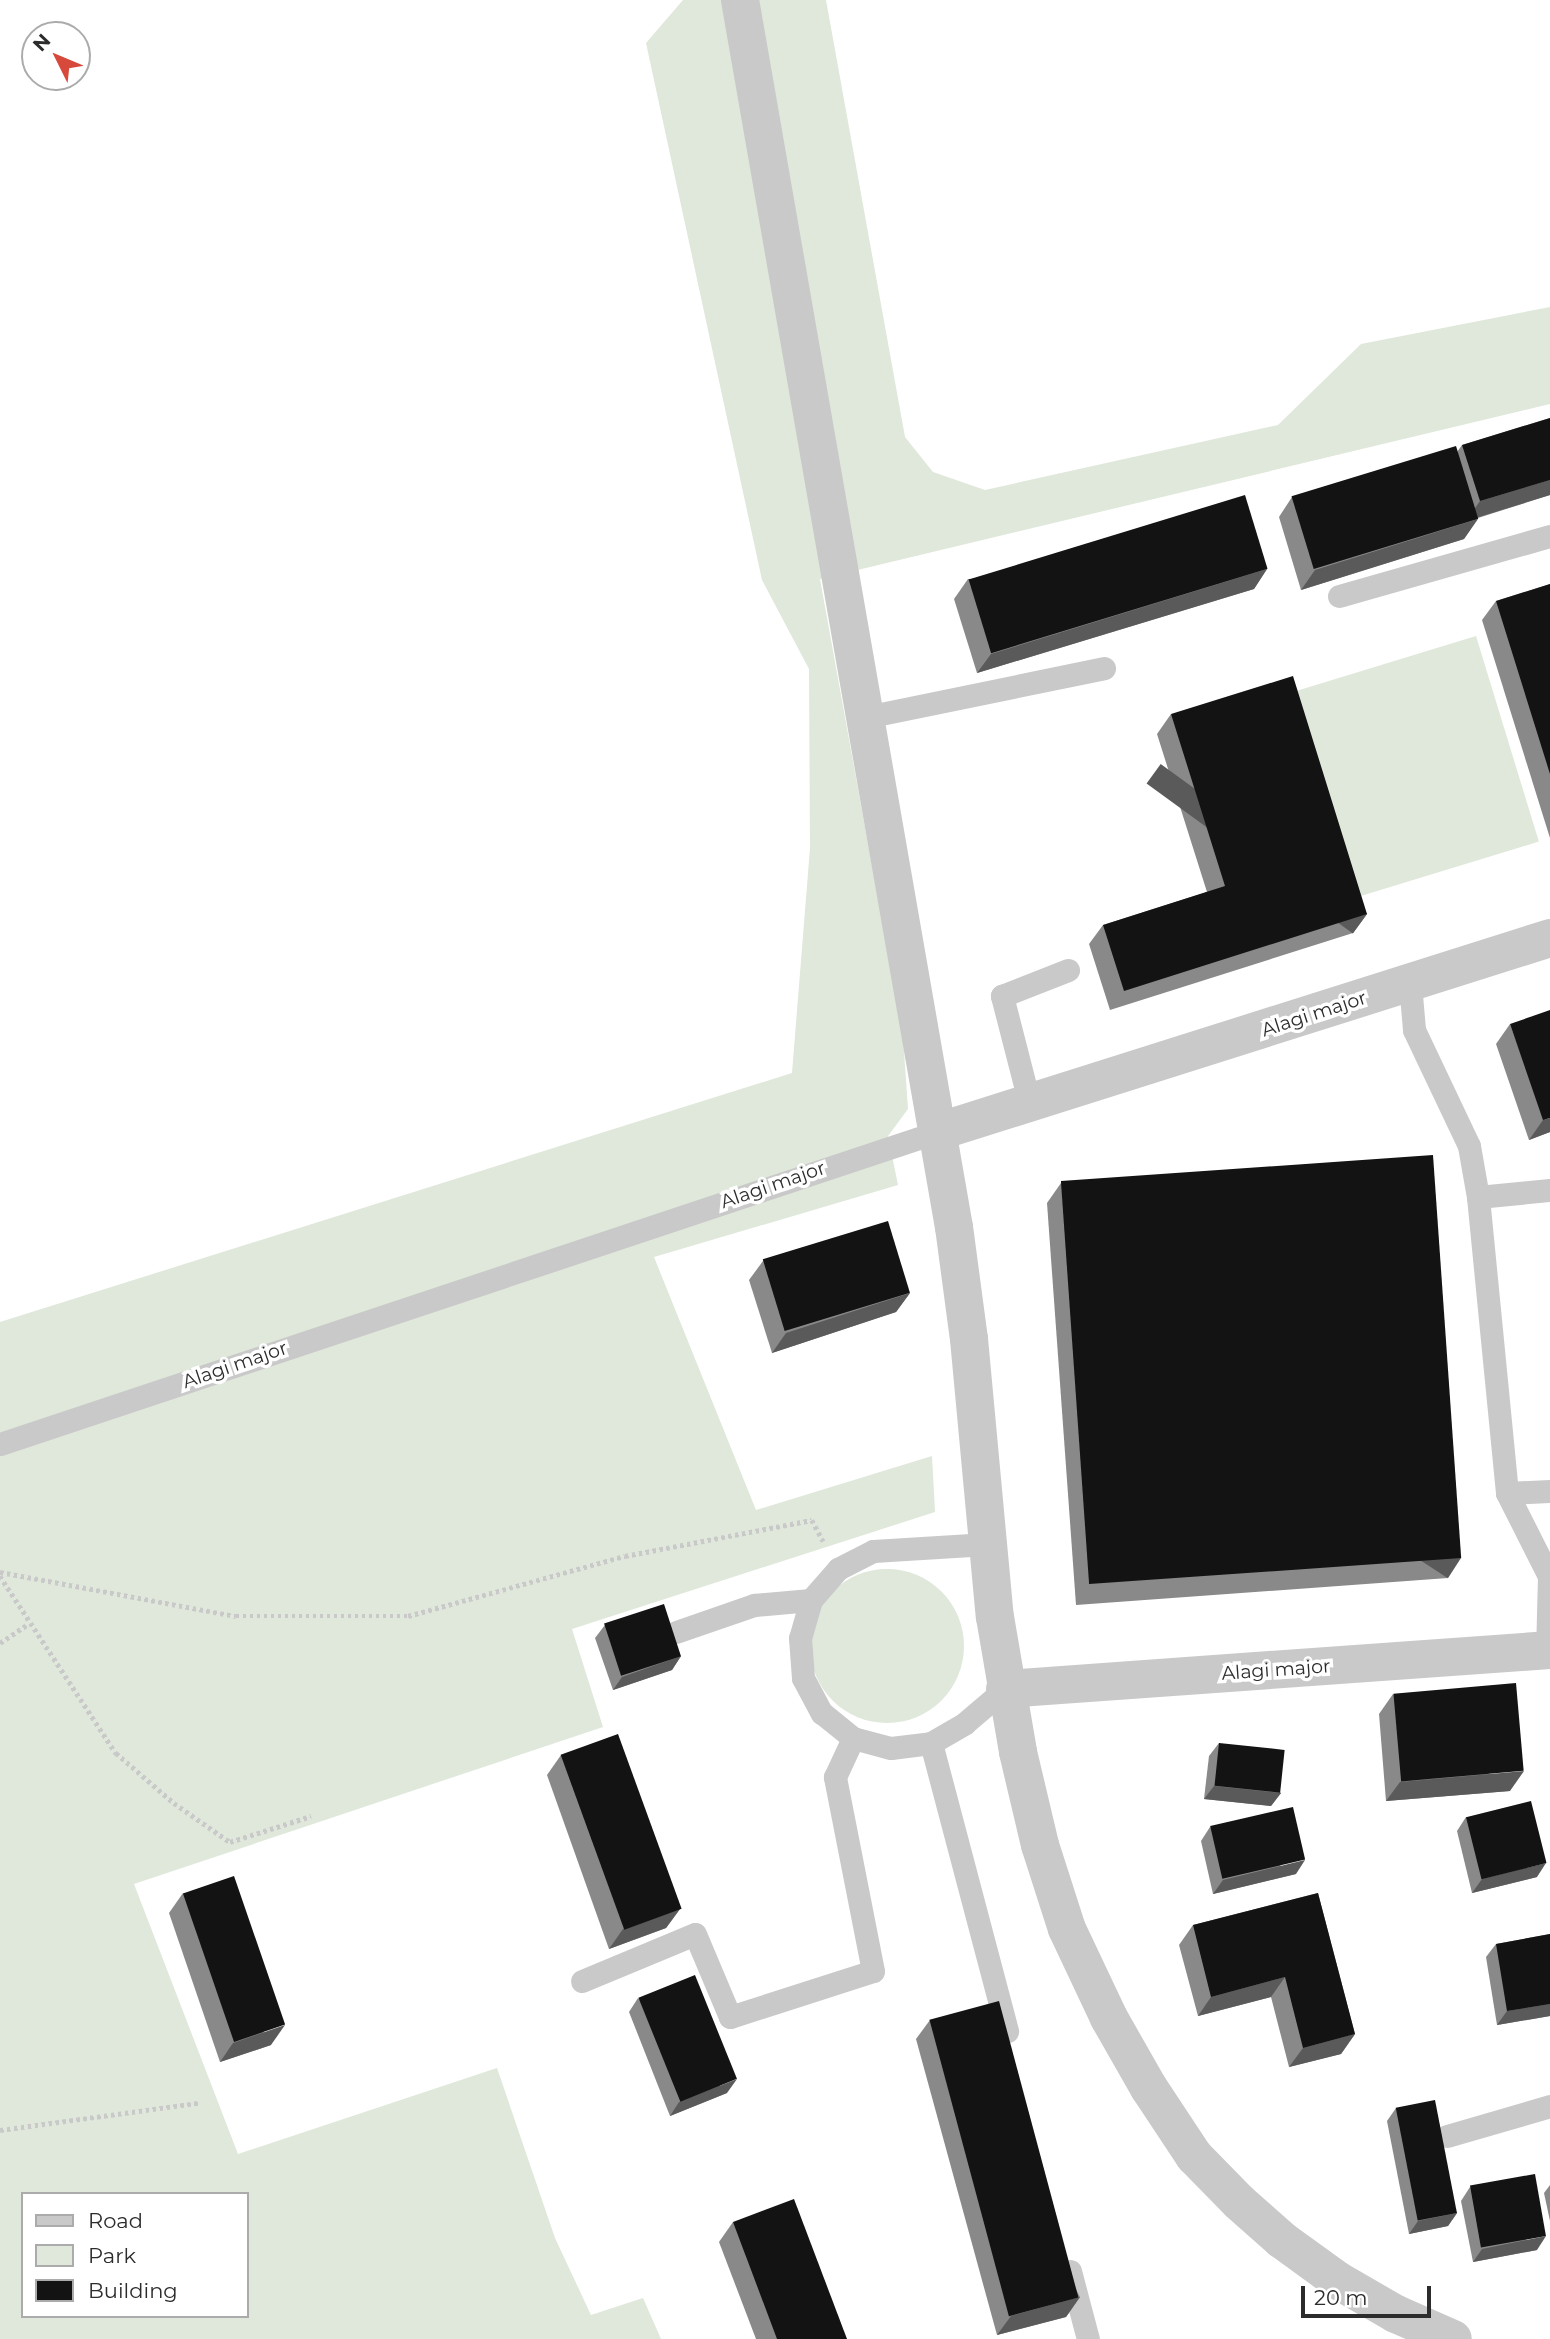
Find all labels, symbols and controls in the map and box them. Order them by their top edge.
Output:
north arrow [21,21,91,91]
text: N [28,29,55,56]
street label: Alagi major [1259,986,1369,1042]
street label: Alagi major [718,1156,828,1214]
street label: Alagi major [180,1336,290,1394]
street label: Alagi major [1221,1655,1331,1685]
legend [21,2192,248,2318]
text: Road [88,2208,143,2233]
text: Park [88,2243,136,2268]
scale bar [1305,2272,1434,2316]
text: Building [88,2278,178,2303]
text: 20 m [1314,2285,1368,2310]

